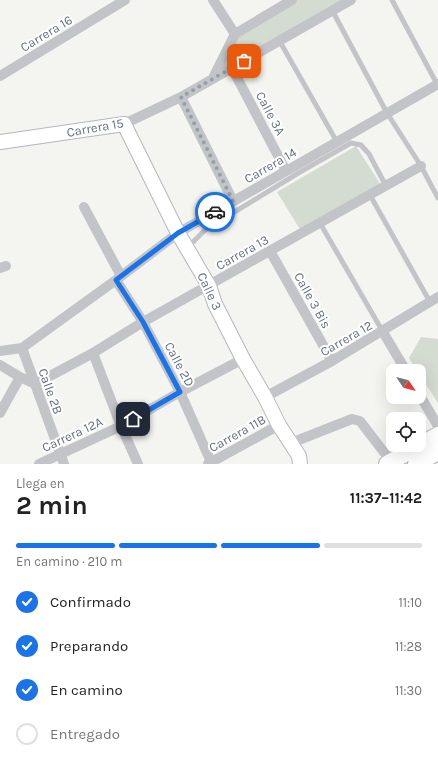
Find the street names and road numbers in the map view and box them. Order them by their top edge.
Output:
street label: Carrera 16 [18,12,75,55]
street label: Calle 3A [253,89,289,138]
street label: Carrera 15 [65,115,125,140]
street label: Carrera 14 [242,145,299,186]
street label: Carrera 13 [213,232,271,273]
street label: Calle 3 [194,270,225,312]
street label: Calle 3 Bis [291,270,334,331]
street label: Carrera 12 [317,317,375,359]
street label: Calle 2D [162,339,198,389]
street label: Calle 2B [35,366,66,416]
street label: Carrera 11B [206,412,268,455]
street label: Carrera 12A [39,414,106,455]

